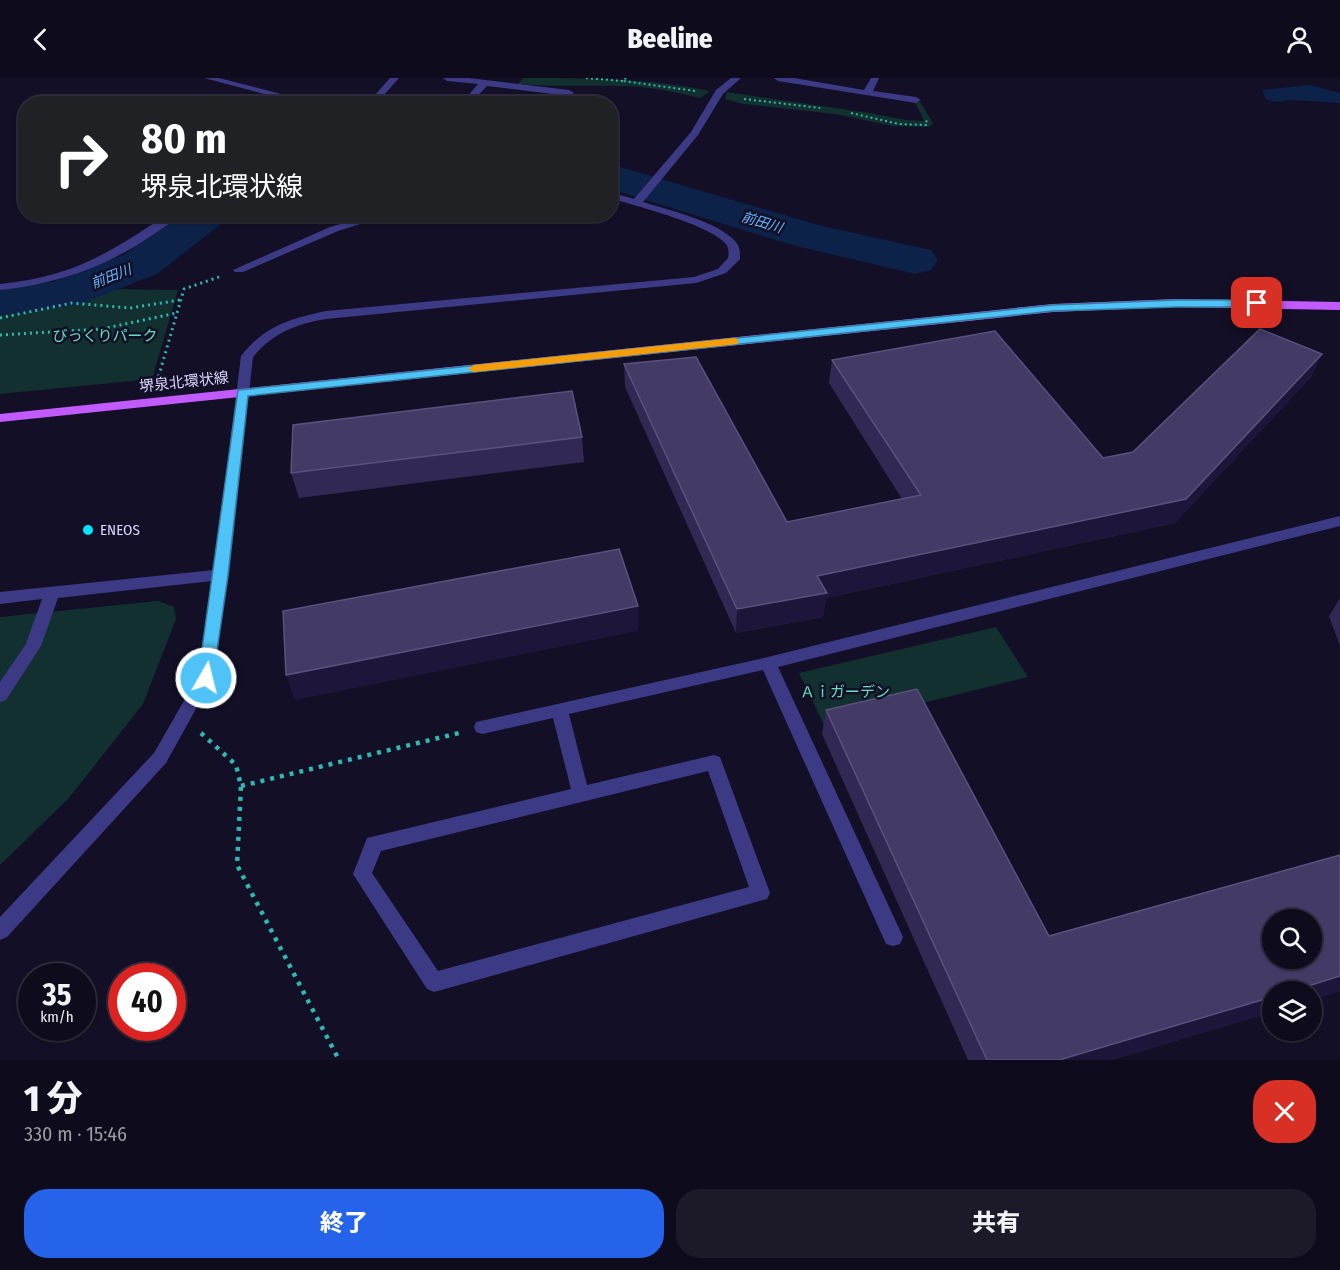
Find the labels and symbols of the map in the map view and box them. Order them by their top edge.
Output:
water label: 前田川 [739,208,786,237]
water label: 前田川 [89,260,136,292]
pin [1231,277,1282,328]
park label: びっくりパーク [52,327,158,345]
street label: 堺泉北環状線 [138,368,230,396]
place label: ENEOS [100,521,140,539]
marker: ENEOS [81,523,95,537]
position arrow [174,646,238,710]
park label: Ａｉガーデン [800,683,890,701]
speed limit sign: 40 [108,963,186,1041]

